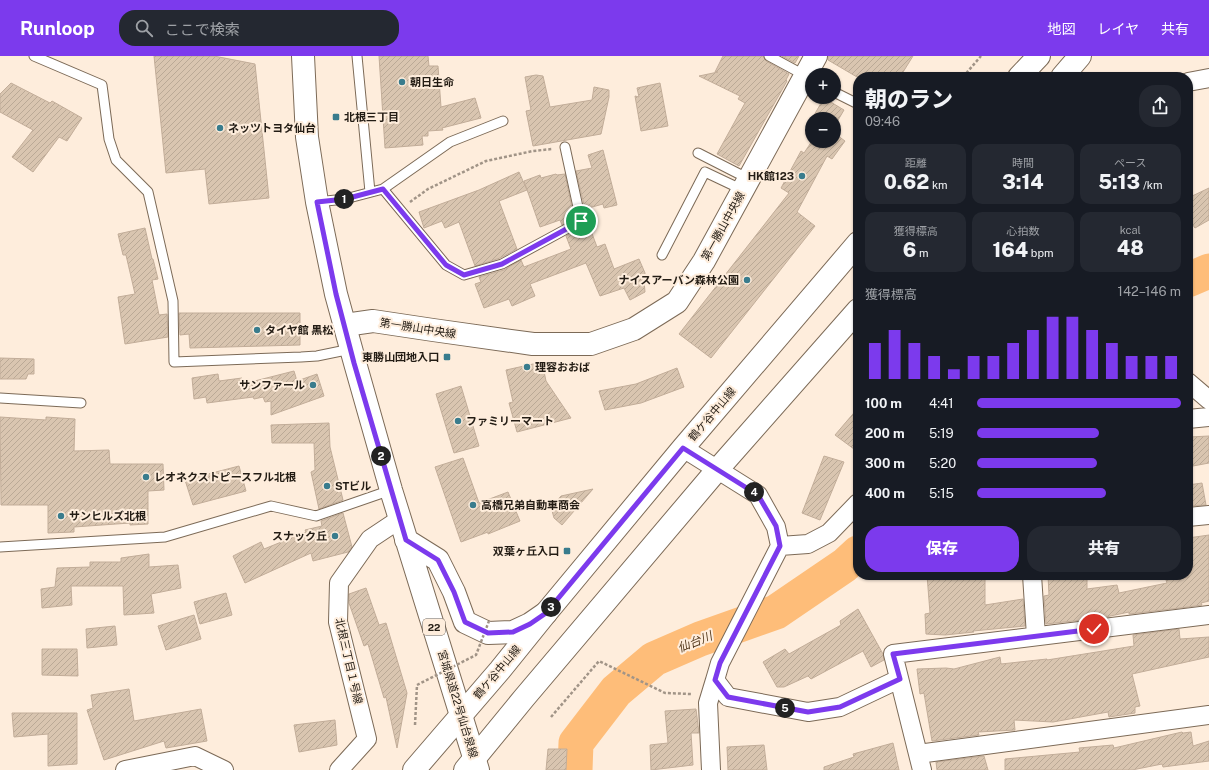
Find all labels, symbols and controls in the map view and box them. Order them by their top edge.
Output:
search box [119,10,399,46]
text: Runloop [20,17,95,39]
icon: search [133,17,155,39]
text: ここで検索 [165,21,240,38]
text: 地図 [1047,21,1075,37]
text: レイヤ [1097,21,1139,37]
text: 共有 [1161,21,1189,37]
map controls [805,68,841,148]
button: + [805,68,841,104]
place label: 朝日生命 [410,76,454,88]
marker: 朝日生命 [397,77,407,87]
button: share [1139,85,1181,127]
text: 朝のラン [865,86,953,112]
place label: 北根三丁目 [344,111,399,123]
marker: 北根三丁目 [331,112,341,122]
button: − [805,112,841,148]
text: 09:46 [865,114,900,129]
place label: ネッツトヨタ仙台 [228,122,316,134]
marker: ネッツトヨタ仙台 [215,123,225,133]
text: 距離 [905,157,927,169]
text: 時間 [1012,157,1034,169]
text: ペース [1114,157,1147,169]
place label: HK館123 [748,170,794,182]
text: 0.62 [884,170,929,194]
text: 3:14 [1002,170,1044,194]
text: 5:13 [1098,170,1140,194]
marker: HK館123 [797,171,807,181]
text: km [929,179,948,191]
text: /km [1140,179,1162,191]
pin: 1 [334,189,354,209]
street label: 第一勝山中央線 [699,189,747,263]
text: 1 [342,193,346,205]
pin [564,204,598,238]
icon: arrive [570,210,592,232]
text: kcal [1120,224,1141,236]
text: 獲得標高 [894,225,938,237]
text: 心拍数 [1006,225,1039,237]
text: 48 [1117,236,1144,260]
text: 6 [903,238,916,262]
text: 164 [993,238,1028,262]
text: m [916,247,929,259]
text: bpm [1028,247,1053,259]
place label: ナイスアーバン森林公園 [619,274,739,286]
marker: ナイスアーバン森林公園 [742,275,752,285]
text: 142–146 m [1118,284,1181,299]
text: 獲得標高 [865,287,917,302]
street label: 第一勝山中央線 [379,316,457,340]
place label: タイヤ館 黒松 [265,324,333,336]
marker: タイヤ館 黒松 [252,325,262,335]
place label: 東勝山団地入口 [362,351,439,363]
marker: 東勝山団地入口 [442,352,452,362]
place label: 理容おおば [535,361,590,373]
marker: 理容おおば [522,362,532,372]
place label: サンファール [239,379,305,391]
marker: サンファール [308,380,318,390]
street label: 鶴ケ谷中山線 [686,385,738,443]
text: 100 m [865,396,902,411]
text: 4:41 [929,396,953,411]
place label: ファミリーマート [466,415,554,427]
marker: ファミリーマート [453,416,463,426]
text: 200 m [865,426,905,441]
text: 5:19 [929,426,954,441]
pin: 2 [371,446,391,466]
text: 2 [378,450,385,462]
text: 300 m [865,456,905,471]
text: 5:20 [929,456,956,471]
place label: レオネクストピースフル北根 [154,471,296,483]
marker: レオネクストピースフル北根 [141,472,151,482]
place label: STビル [335,480,371,492]
marker: STビル [322,481,332,491]
pin: 4 [744,482,764,502]
text: 4 [750,486,758,498]
text: 400 m [865,486,905,501]
text: 5:15 [929,486,954,501]
place label: 高橋兄弟自動車商会 [481,499,580,511]
marker: 高橋兄弟自動車商会 [468,500,478,510]
place label: サンヒルズ北根 [69,510,146,522]
marker: サンヒルズ北根 [56,511,66,521]
button: 保存 [865,526,1019,572]
button: 共有 [1027,526,1181,572]
place label: スナック丘 [272,530,327,542]
marker: スナック丘 [330,531,340,541]
place label: 双葉ヶ丘入口 [493,545,559,557]
marker: 双葉ヶ丘入口 [562,546,572,556]
pin: 3 [541,597,561,617]
text: 3 [547,601,555,613]
pin [1077,612,1111,646]
street label: 北根三丁目１号線 [333,617,365,705]
icon: check [1083,618,1105,640]
road number: 22 [423,619,445,635]
water label: 仙台川 [676,628,716,655]
street label: 鶴ケ谷中山線 [471,643,523,701]
street label: 宮城県道22号仙台泉線 [436,649,480,759]
pin: 5 [775,698,795,718]
text: 5 [781,702,789,714]

